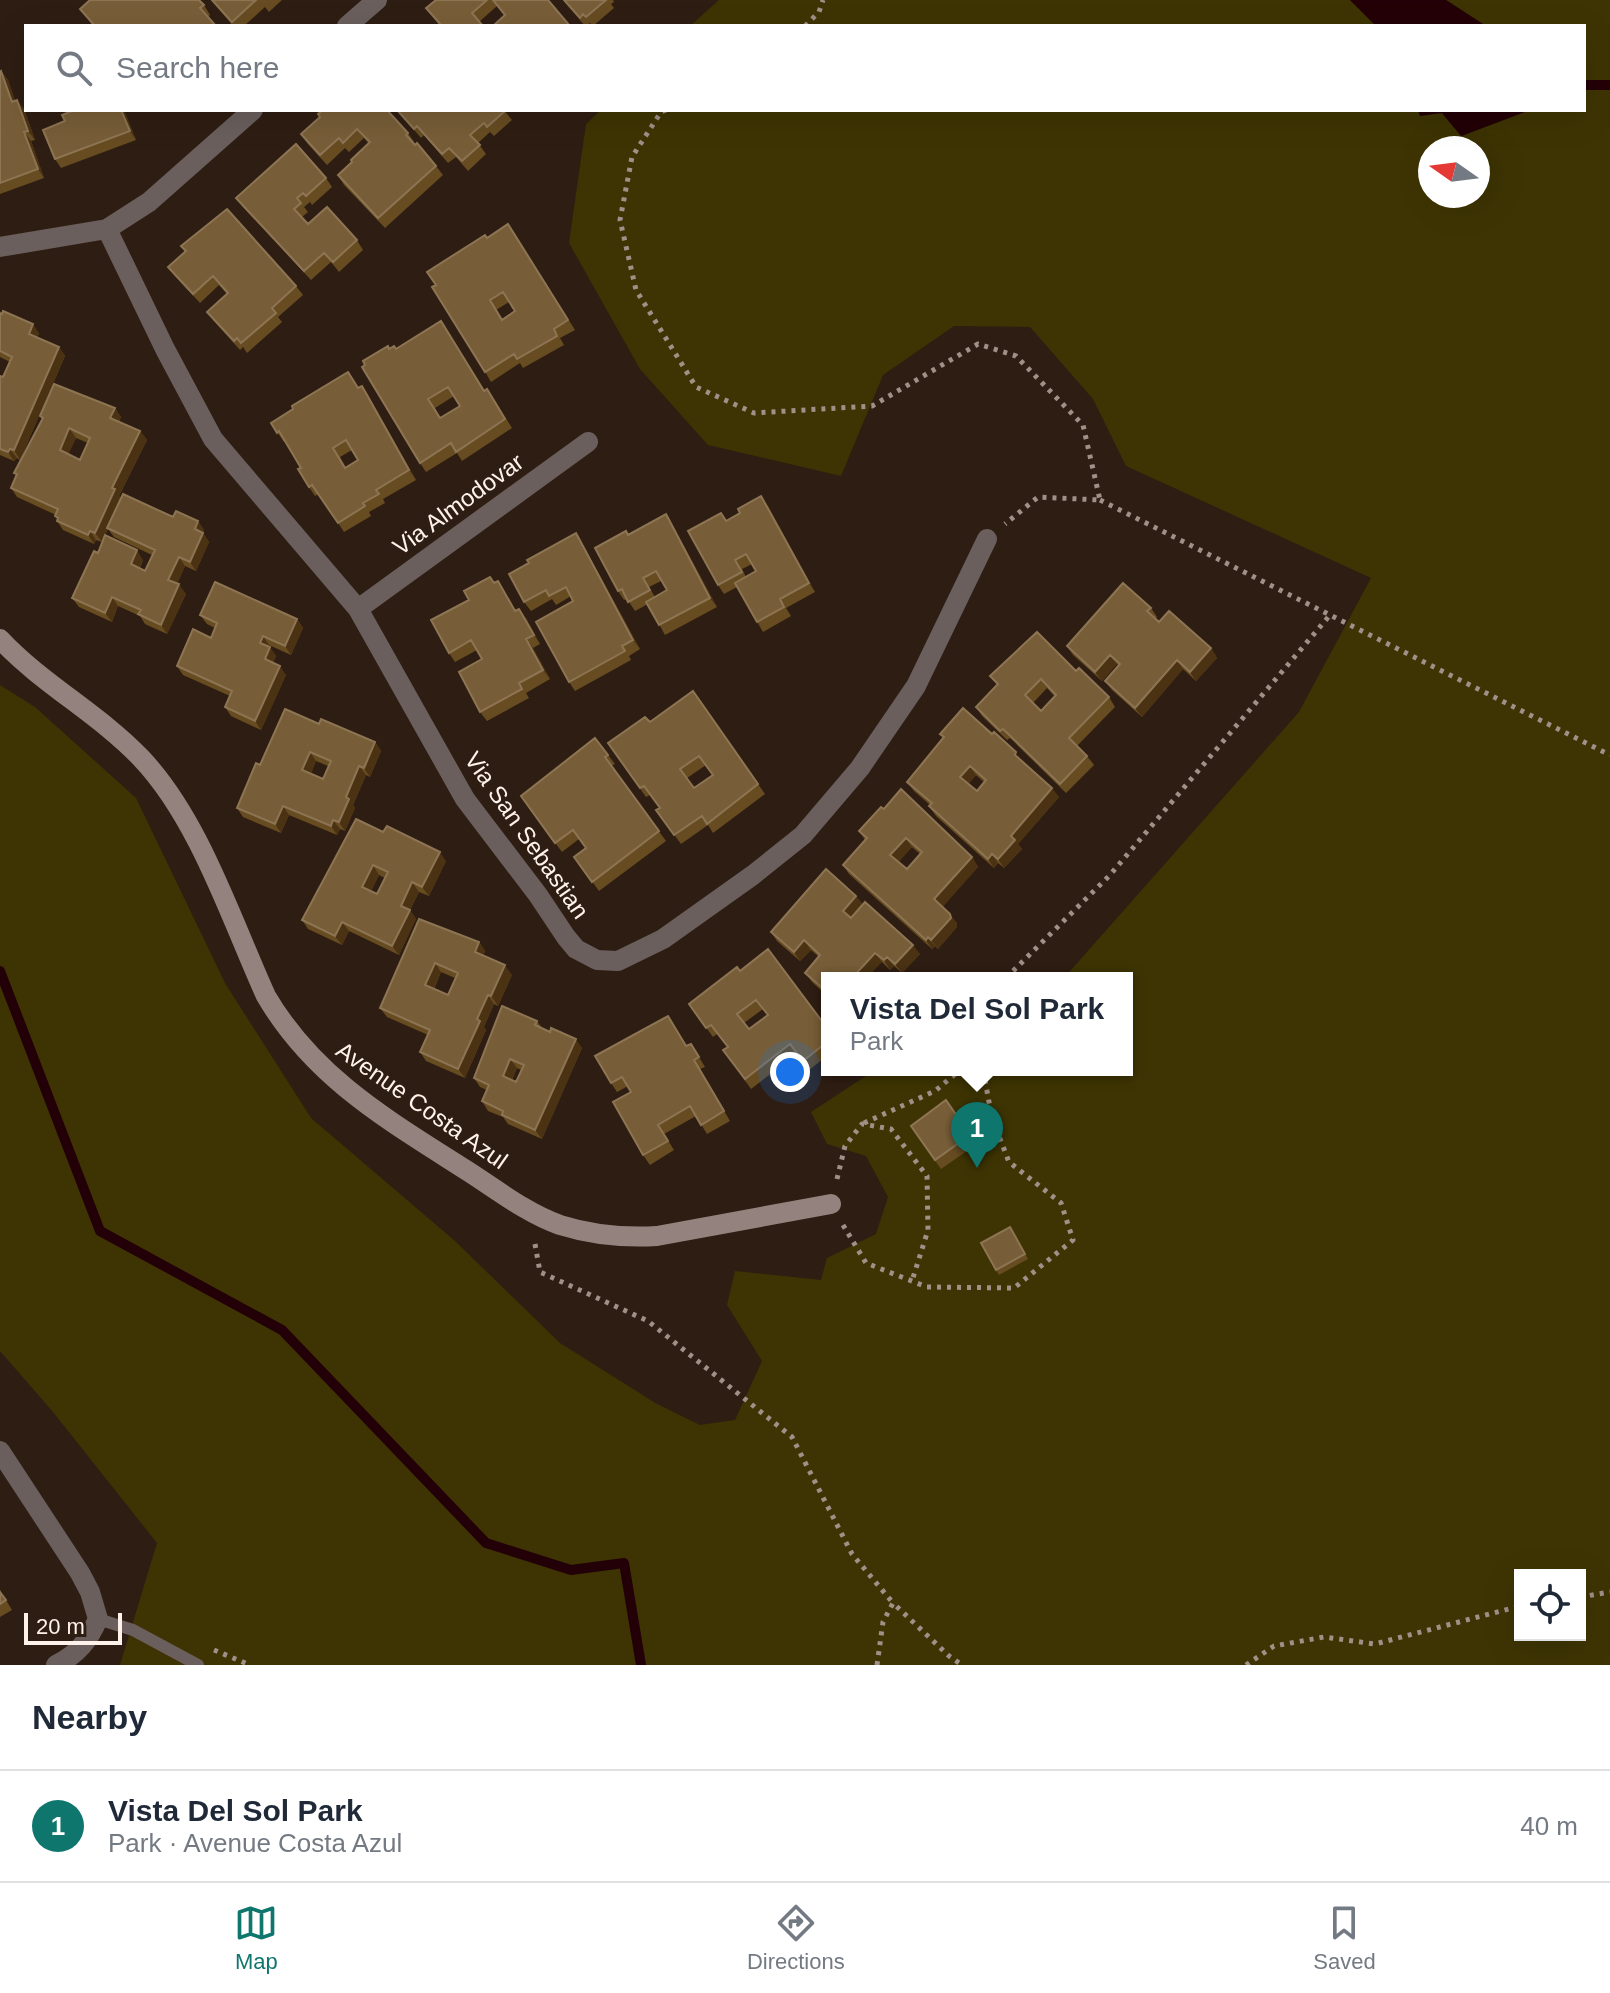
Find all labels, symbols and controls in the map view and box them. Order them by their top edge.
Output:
search box [24,24,1586,112]
icon: search [52,46,96,90]
text: Search here [116,51,279,84]
north arrow [1418,136,1490,208]
street label: Via Almodovar [388,448,528,560]
street label: Via San Sebastian [459,747,595,923]
popup [821,972,1133,1076]
text: Vista Del Sol Park [850,992,1104,1025]
text: Park [850,1026,903,1056]
street label: Avenue Costa Azul [331,1036,513,1174]
your location [770,1052,810,1092]
pin: 1 [951,1102,1003,1168]
map controls [1514,1569,1586,1641]
button: locate [1514,1569,1586,1641]
scale bar [24,1609,122,1645]
text: 20 m [36,1614,85,1639]
text: Nearby [32,1698,147,1736]
text: Vista Del Sol Park [108,1794,363,1827]
text: 1 [51,1811,65,1841]
text: 40 m [1520,1811,1578,1841]
text: Park · Avenue Costa Azul [108,1828,402,1858]
tab: Map [234,1901,278,1975]
tab: Directions [747,1901,845,1975]
tab: Saved [1313,1901,1376,1975]

